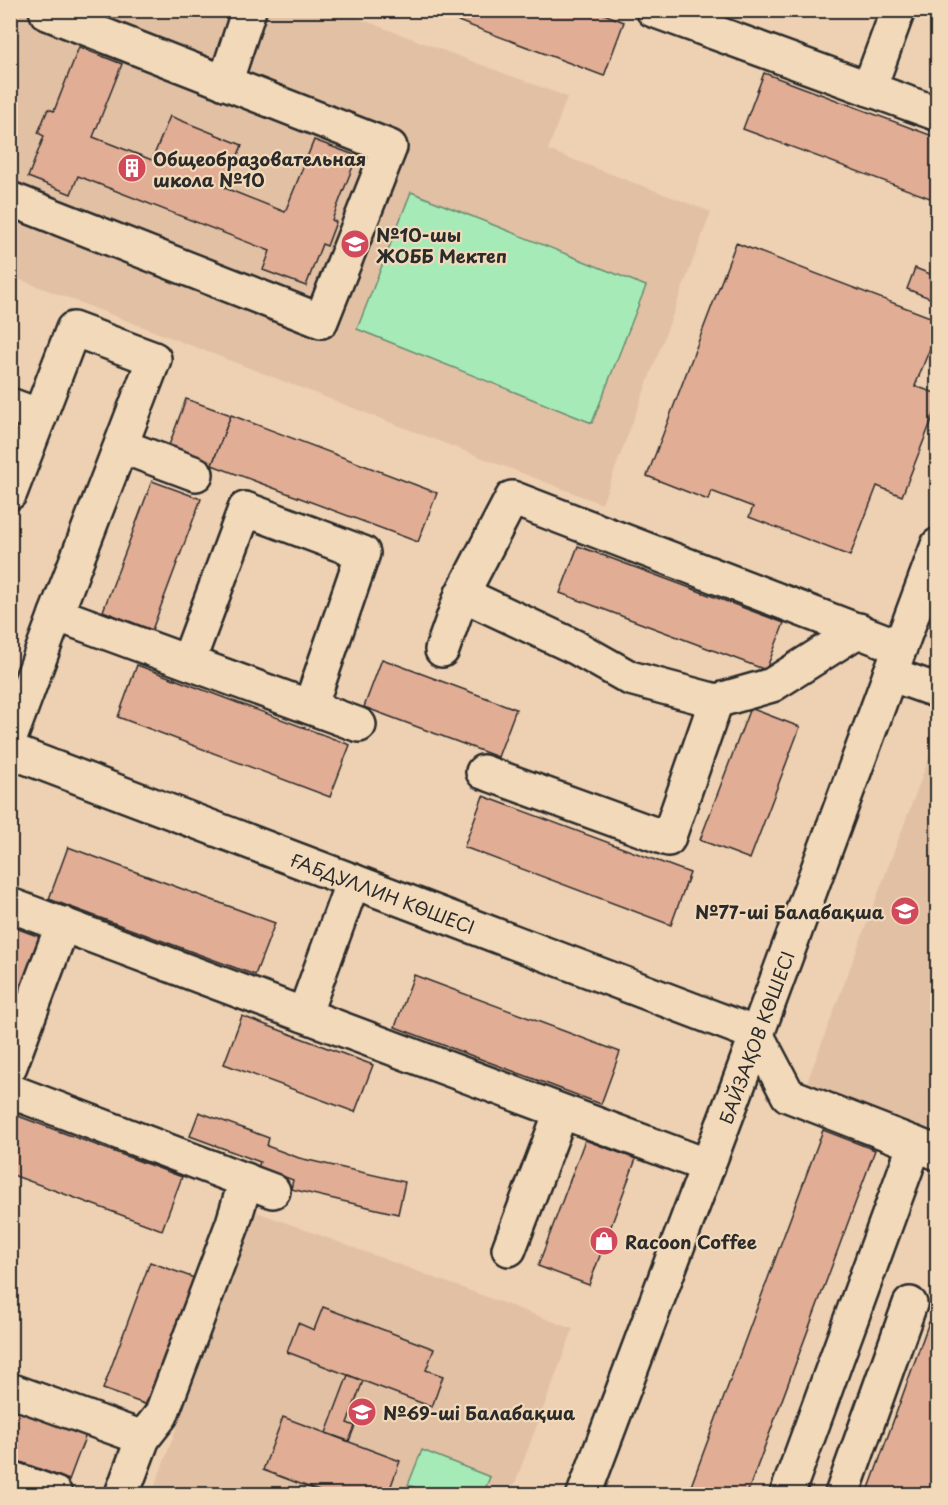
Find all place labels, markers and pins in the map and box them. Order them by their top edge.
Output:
place label: Общеобразовательная школа №10 [153,145,366,193]
building icon: Общеобразовательная школа №10 [116,152,148,184]
place label: №10-шы ЖОББ Мектеп [376,221,507,269]
school or university icon: №10-шы ЖОББ Мектеп [339,228,371,260]
school or university icon: №77-ші Балабақша [889,895,921,927]
place label: №77-ші Балабақша [695,898,885,925]
shop icon: Racoon Coffee [588,1225,620,1257]
place label: Racoon Coffee [625,1228,757,1255]
school or university icon: №69-ші Балабақша [346,1396,378,1428]
place label: №69-ші Балабақша [383,1399,576,1426]

